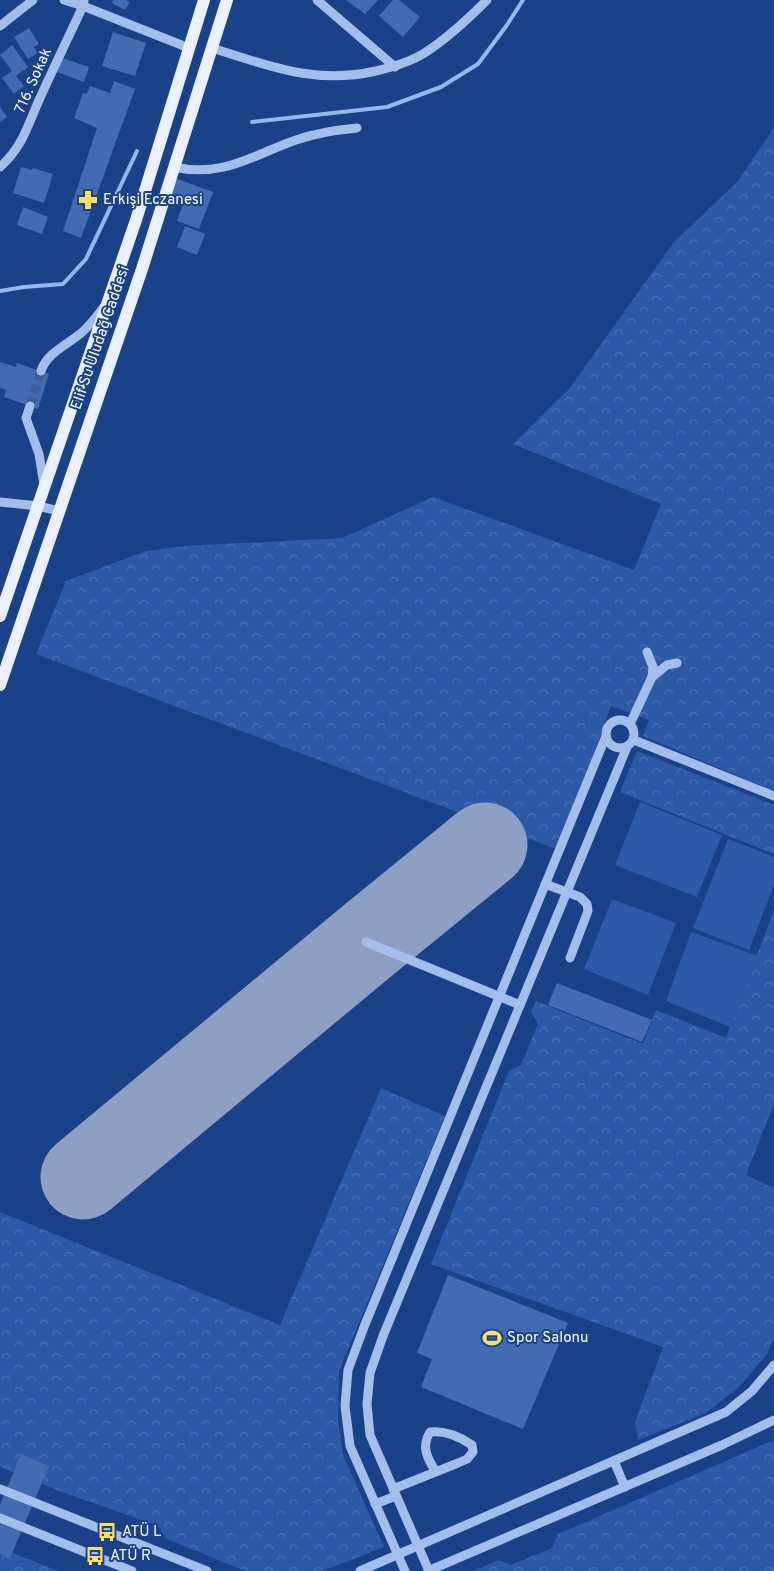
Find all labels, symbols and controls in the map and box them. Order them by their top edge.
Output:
street label: 716. Sokak [11,45,57,117]
pharmacy icon: Erkişi Eczanesi [77,189,99,211]
place label: Erkişi Eczanesi [103,191,203,210]
street label: Elif Su Uludağ Caddesi [67,264,135,412]
sports icon: Spor Salonu [481,1327,503,1349]
place label: Spor Salonu [507,1329,588,1348]
bus stop icon: ATÜ L [96,1521,118,1543]
place label: ATÜ L [122,1522,161,1542]
bus stop icon: ATÜ R [84,1545,106,1567]
place label: ATÜ R [110,1546,151,1566]

